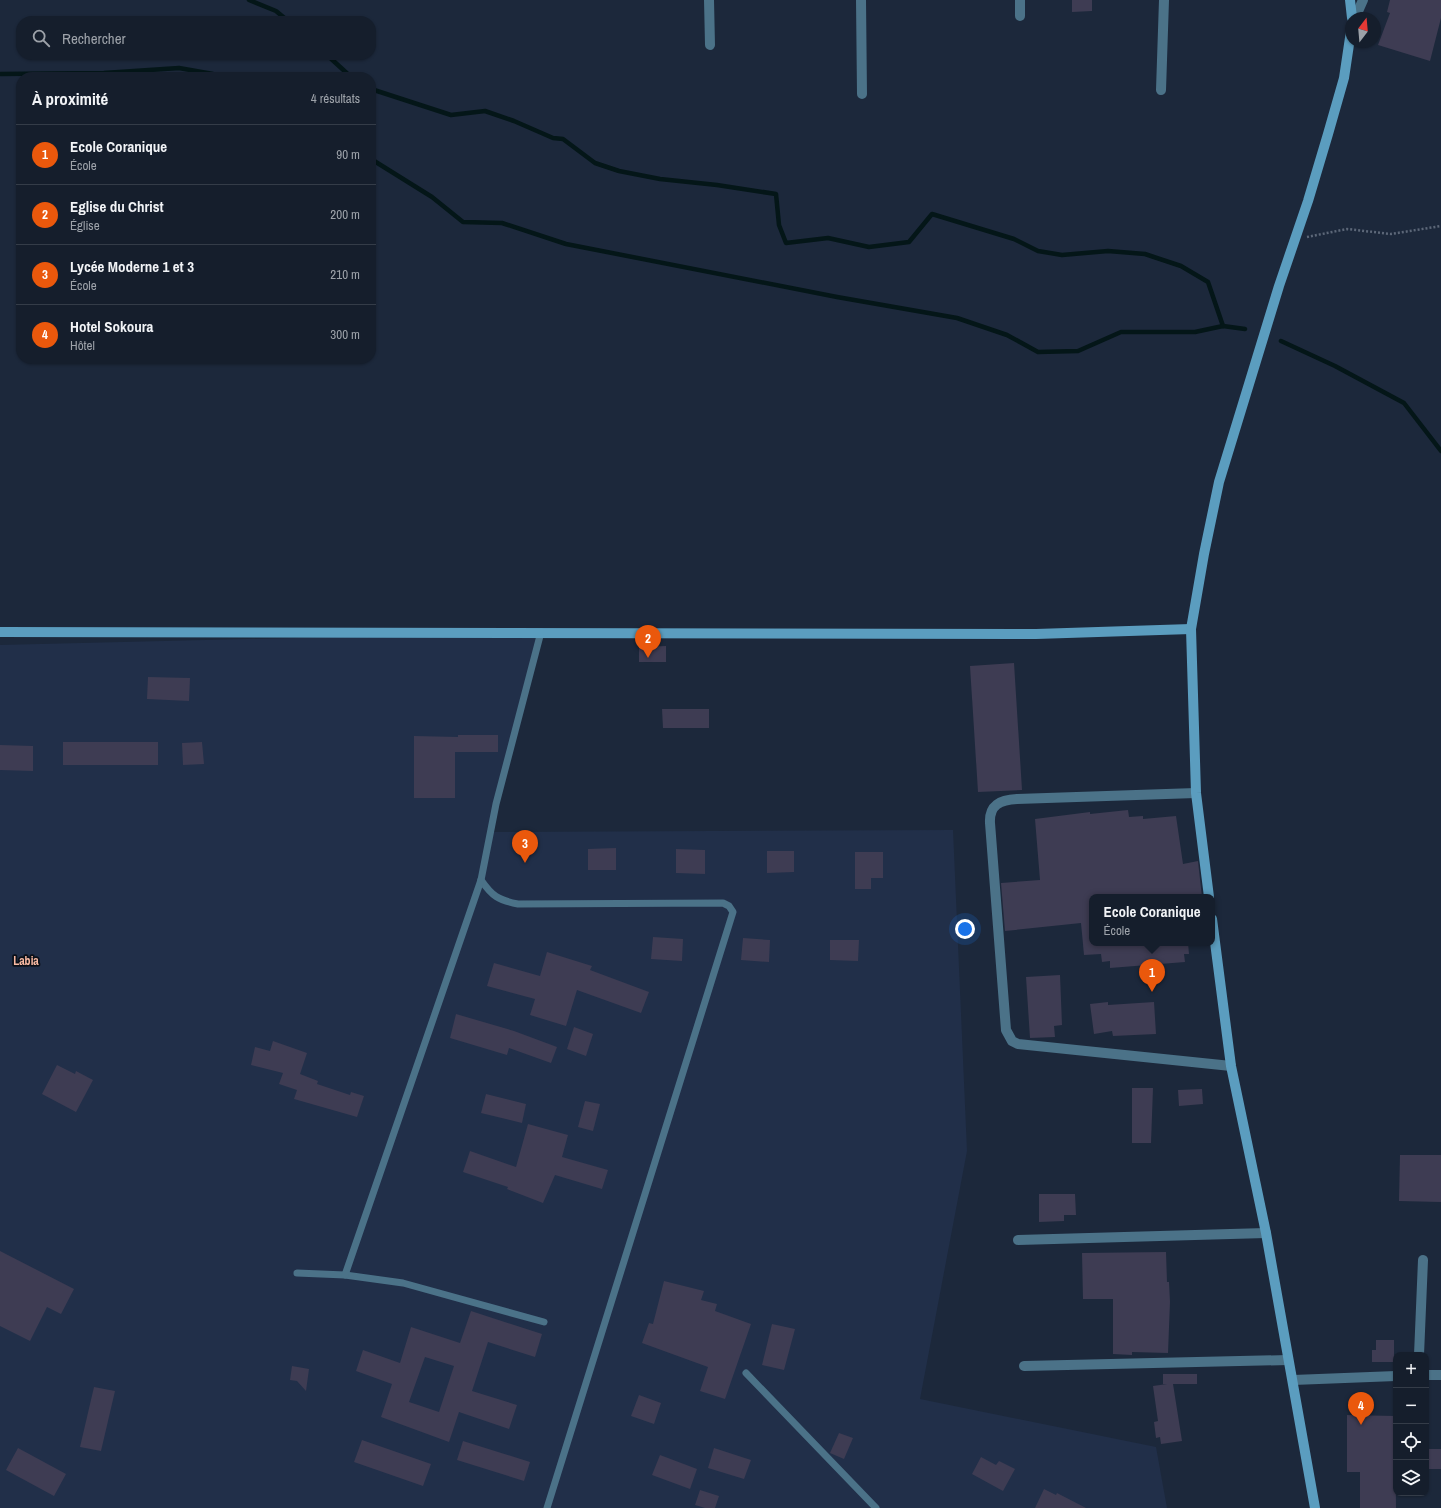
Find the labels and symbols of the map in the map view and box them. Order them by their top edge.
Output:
north arrow [1345,12,1381,48]
pin: 2 [635,625,661,658]
pin: 3 [512,830,538,863]
your location [955,919,975,939]
district label: Labia [13,953,39,969]
pin: 1 [1139,959,1165,992]
pin: 4 [1348,1392,1374,1425]

